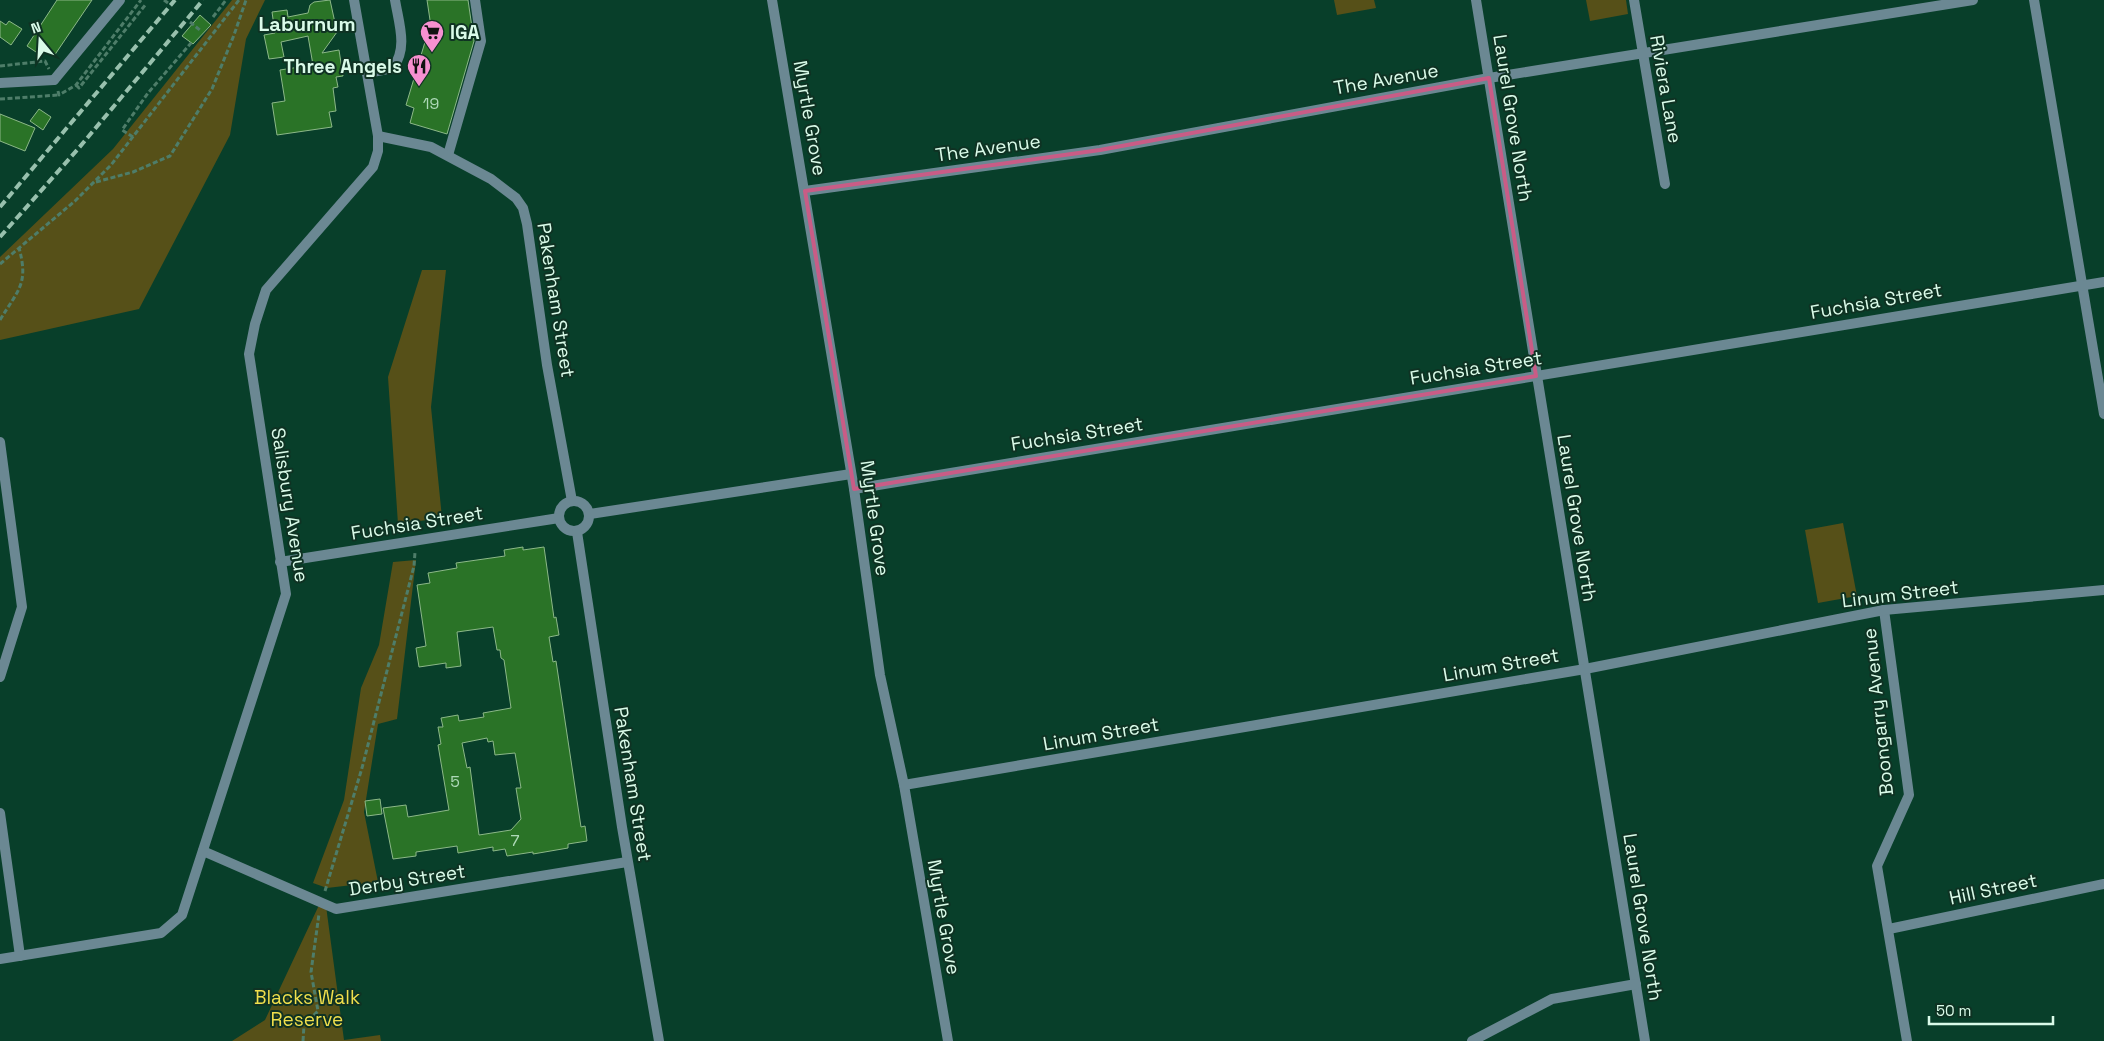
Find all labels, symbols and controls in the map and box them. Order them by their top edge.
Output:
district label: Laburnum [259,11,355,37]
north arrow [15,15,65,65]
text: N [29,18,43,38]
supermarket icon: IGA [419,19,445,53]
place label: IGA [450,20,480,45]
street label: Laurel Grove North [1487,33,1539,203]
street label: Riviera Lane [1644,33,1688,145]
restaurant icon: Three Angels [406,53,432,87]
place label: Three Angels [284,54,402,79]
street label: Myrtle Grove [788,58,832,178]
street label: The Avenue [1332,58,1440,100]
house number: 19 [423,93,439,114]
street label: The Avenue [934,128,1042,168]
street label: Pakenham Street [531,221,581,379]
street label: Fuchsia Street [1808,277,1944,325]
street label: Fuchsia Street [1408,345,1544,391]
street label: Fuchsia Street [1009,411,1145,457]
street label: Salisbury Avenue [265,426,315,584]
street label: Laurel Grove North [1551,433,1603,603]
street label: Myrtle Grove [855,459,895,577]
street label: Fuchsia Street [349,500,485,546]
street label: Linum Street [1840,574,1960,614]
street label: Boongarry Avenue [1857,627,1899,797]
street label: Linum Street [1441,642,1561,688]
street label: Pakenham Street [608,705,658,863]
street label: Linum Street [1041,711,1161,757]
house number: 5 [450,771,460,792]
house number: 7 [510,830,520,851]
street label: Laurel Grove North [1617,832,1669,1002]
street label: Myrtle Grove [922,857,966,977]
street label: Derby Street [347,858,467,902]
street label: Hill Street [1947,867,2039,911]
park label: Blacks Walk Reserve [254,985,360,1032]
scale bar [1929,994,2053,1026]
text: 50 m [1936,1001,1971,1020]

